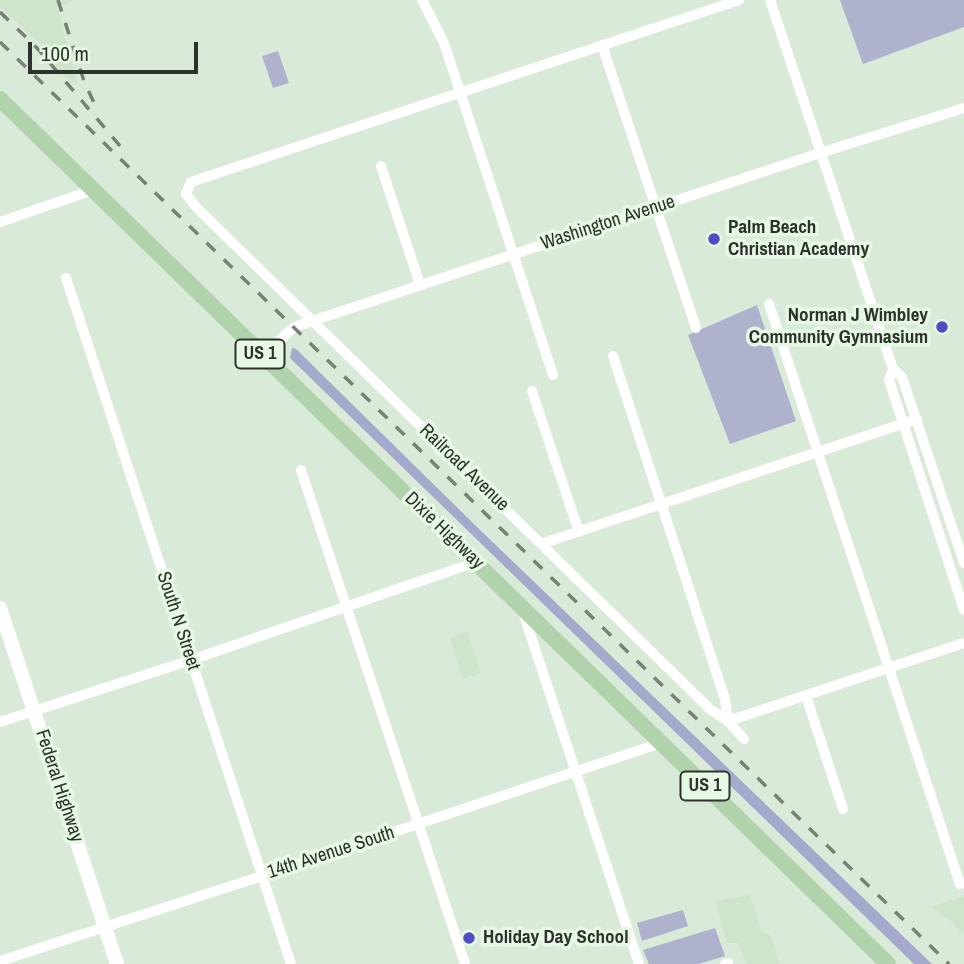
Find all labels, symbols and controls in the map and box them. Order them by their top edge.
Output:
scale bar [32,28,201,72]
text: 100 m [41,39,89,68]
street label: Washington Avenue [538,191,678,255]
place label: Palm Beach Christian Academy [728,217,869,261]
marker: Palm Beach Christian Academy [706,231,722,247]
place label: Norman J Wimbley Community Gymnasium [749,305,928,349]
marker: Norman J Wimbley Community Gymnasium [934,319,950,335]
road number: US 1 [236,340,284,368]
street label: Railroad Avenue [414,420,514,516]
street label: Dixie Highway [400,488,488,574]
street label: South N Street [151,569,205,673]
street label: Federal Highway [30,727,88,845]
road number: US 1 [680,772,730,800]
street label: 14th Avenue South [265,822,397,884]
place label: Holiday Day School [483,927,628,949]
marker: Holiday Day School [461,930,477,946]

